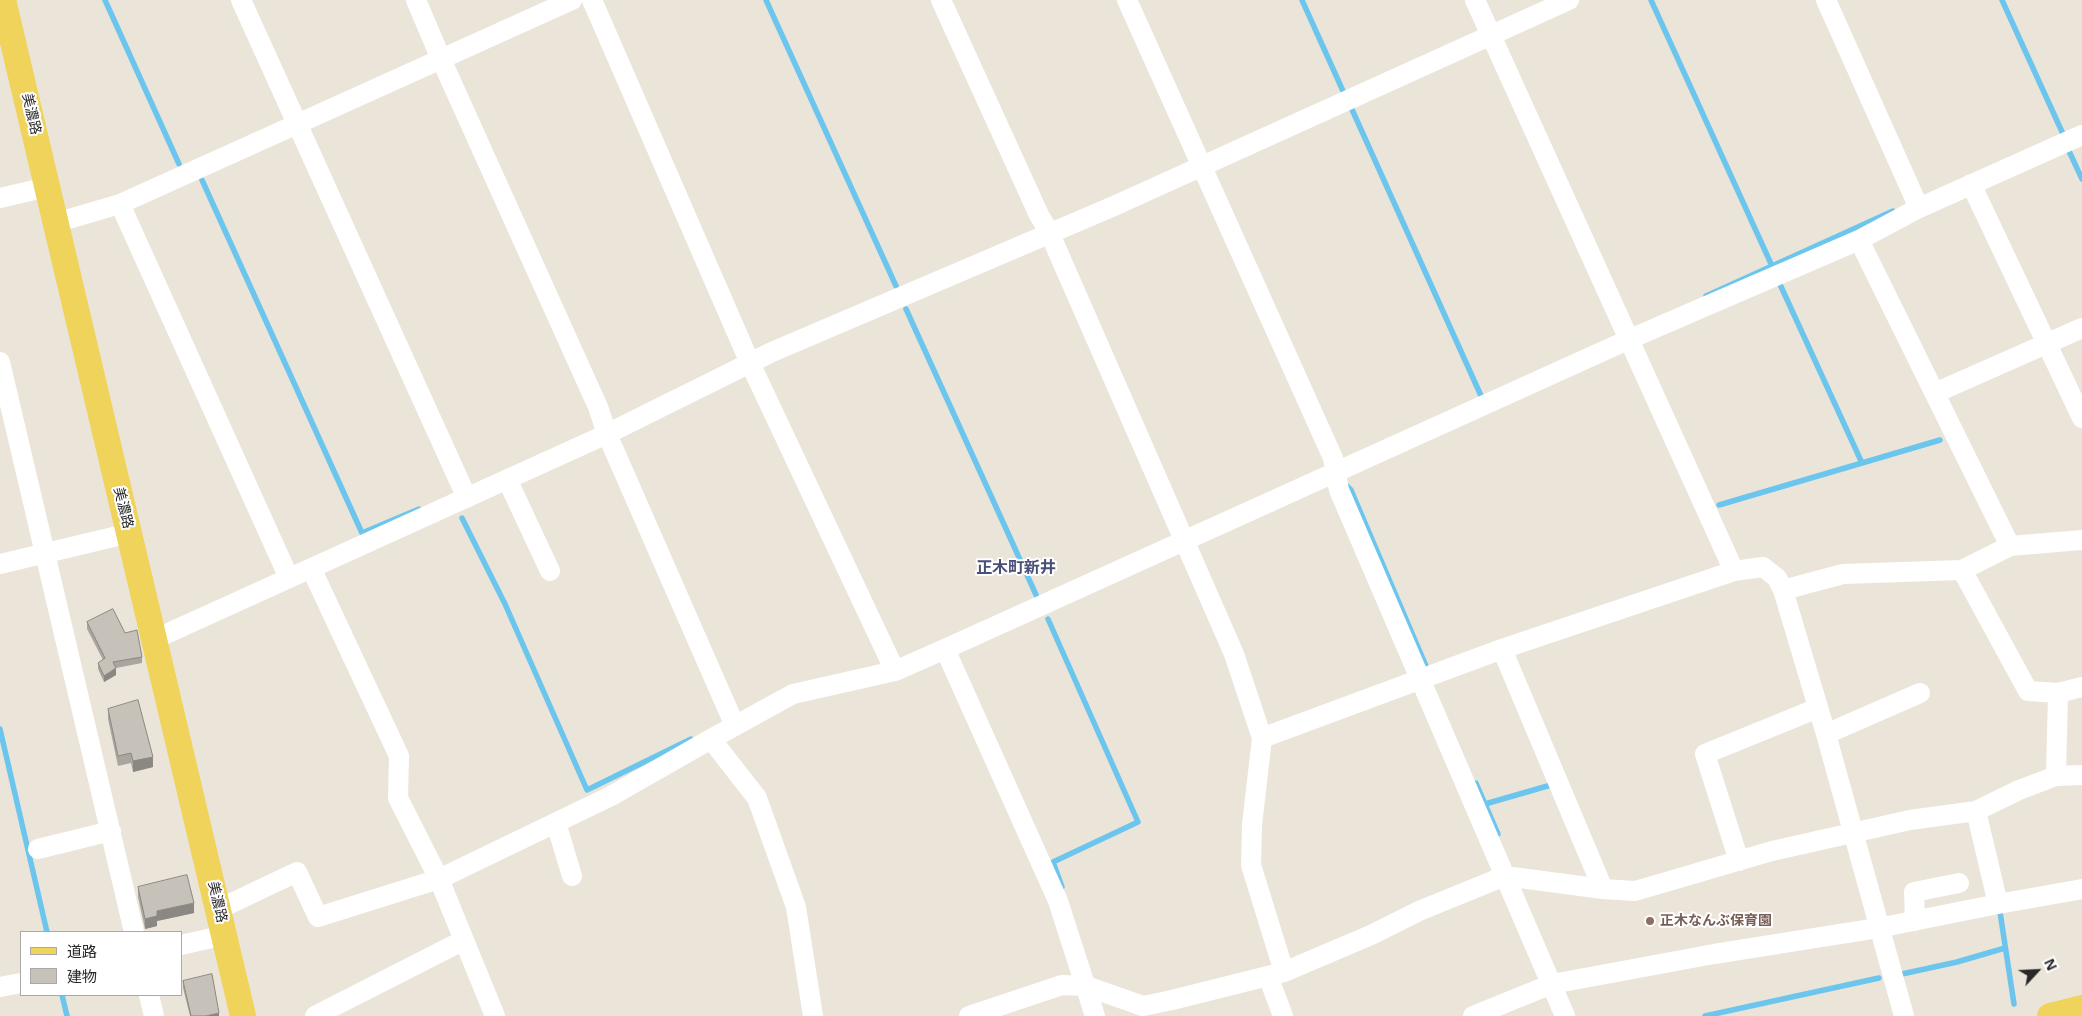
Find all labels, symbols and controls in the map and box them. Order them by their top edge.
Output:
street label: 美濃路 [18,92,44,136]
street label: 美濃路 [110,486,136,530]
district label: 正木町新井 [976,558,1056,578]
street label: 美濃路 [204,880,230,924]
place label: 正木なんぶ保育園 [1660,913,1772,929]
marker: 正木なんぶ保育園 [1644,915,1656,927]
legend [20,931,182,996]
text: 道路 [67,941,97,961]
north arrow [2012,946,2062,996]
text: N [2040,955,2062,974]
text: 建物 [67,966,97,986]

